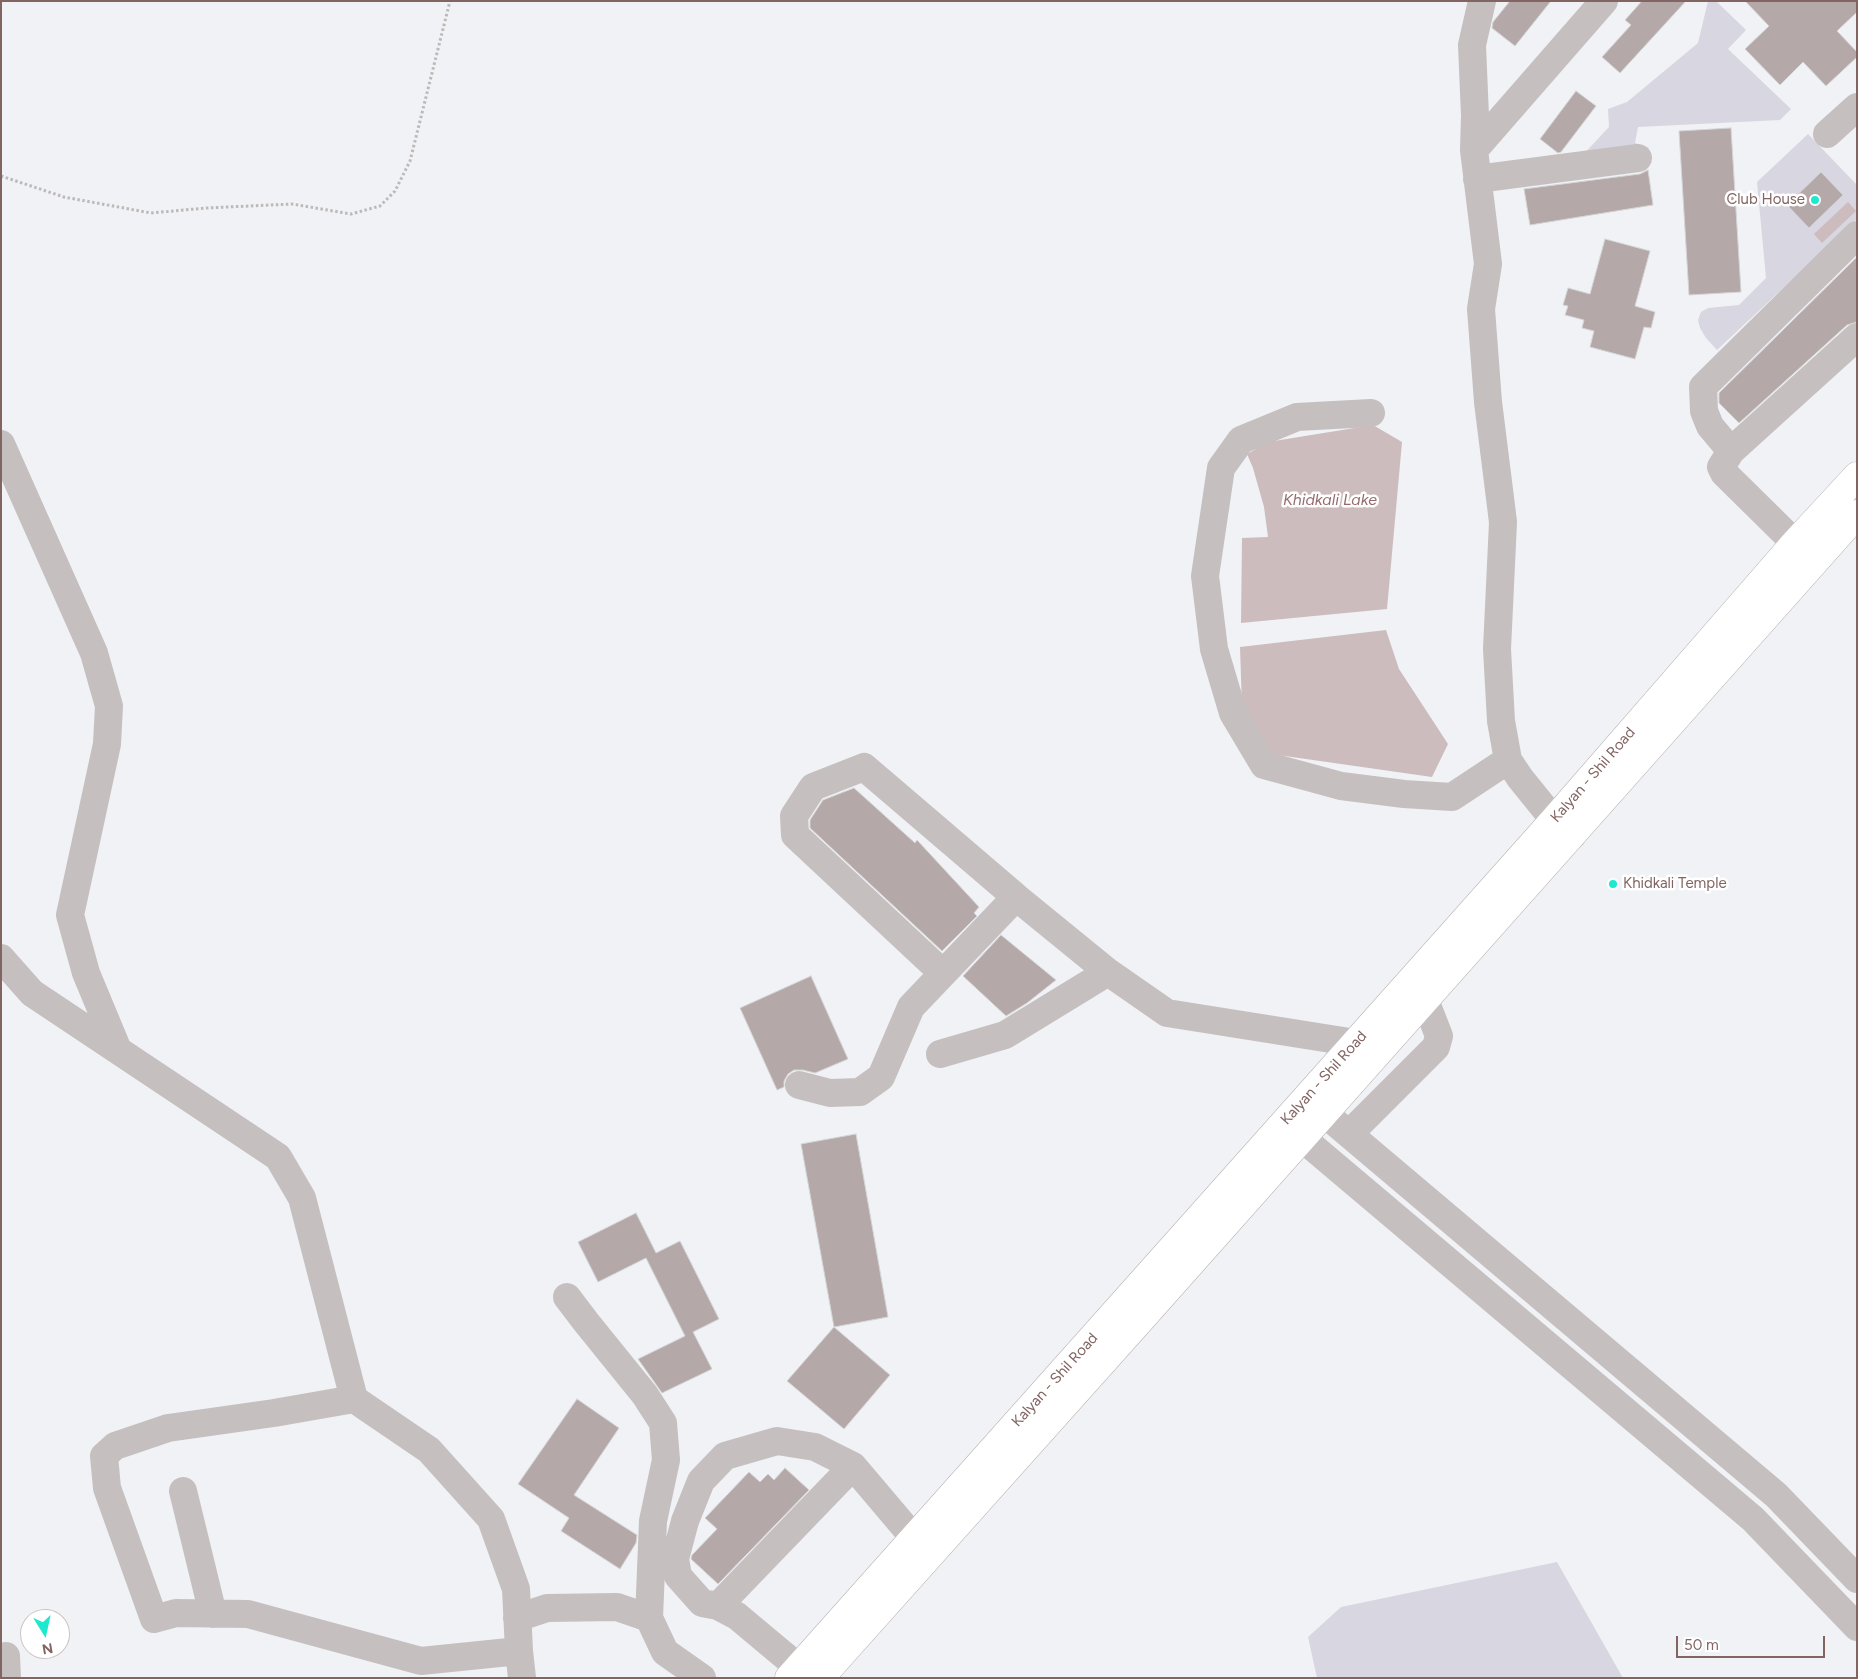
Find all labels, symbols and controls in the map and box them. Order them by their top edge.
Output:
place label: Club House [1727,191,1805,209]
marker: Club House [1809,194,1821,206]
water label: Khidkali Lake [1283,490,1377,510]
street label: Kalyan - Shil Road [1547,724,1639,826]
place label: Khidkali Temple [1623,875,1727,893]
marker: Khidkali Temple [1607,878,1619,890]
street label: Kalyan - Shil Road [1277,1027,1371,1129]
street label: Kalyan - Shil Road [1008,1329,1102,1431]
north arrow [20,1609,70,1659]
scale bar [1678,1626,1827,1658]
text: 50 m [1684,1636,1719,1654]
text: N [41,1639,54,1658]

